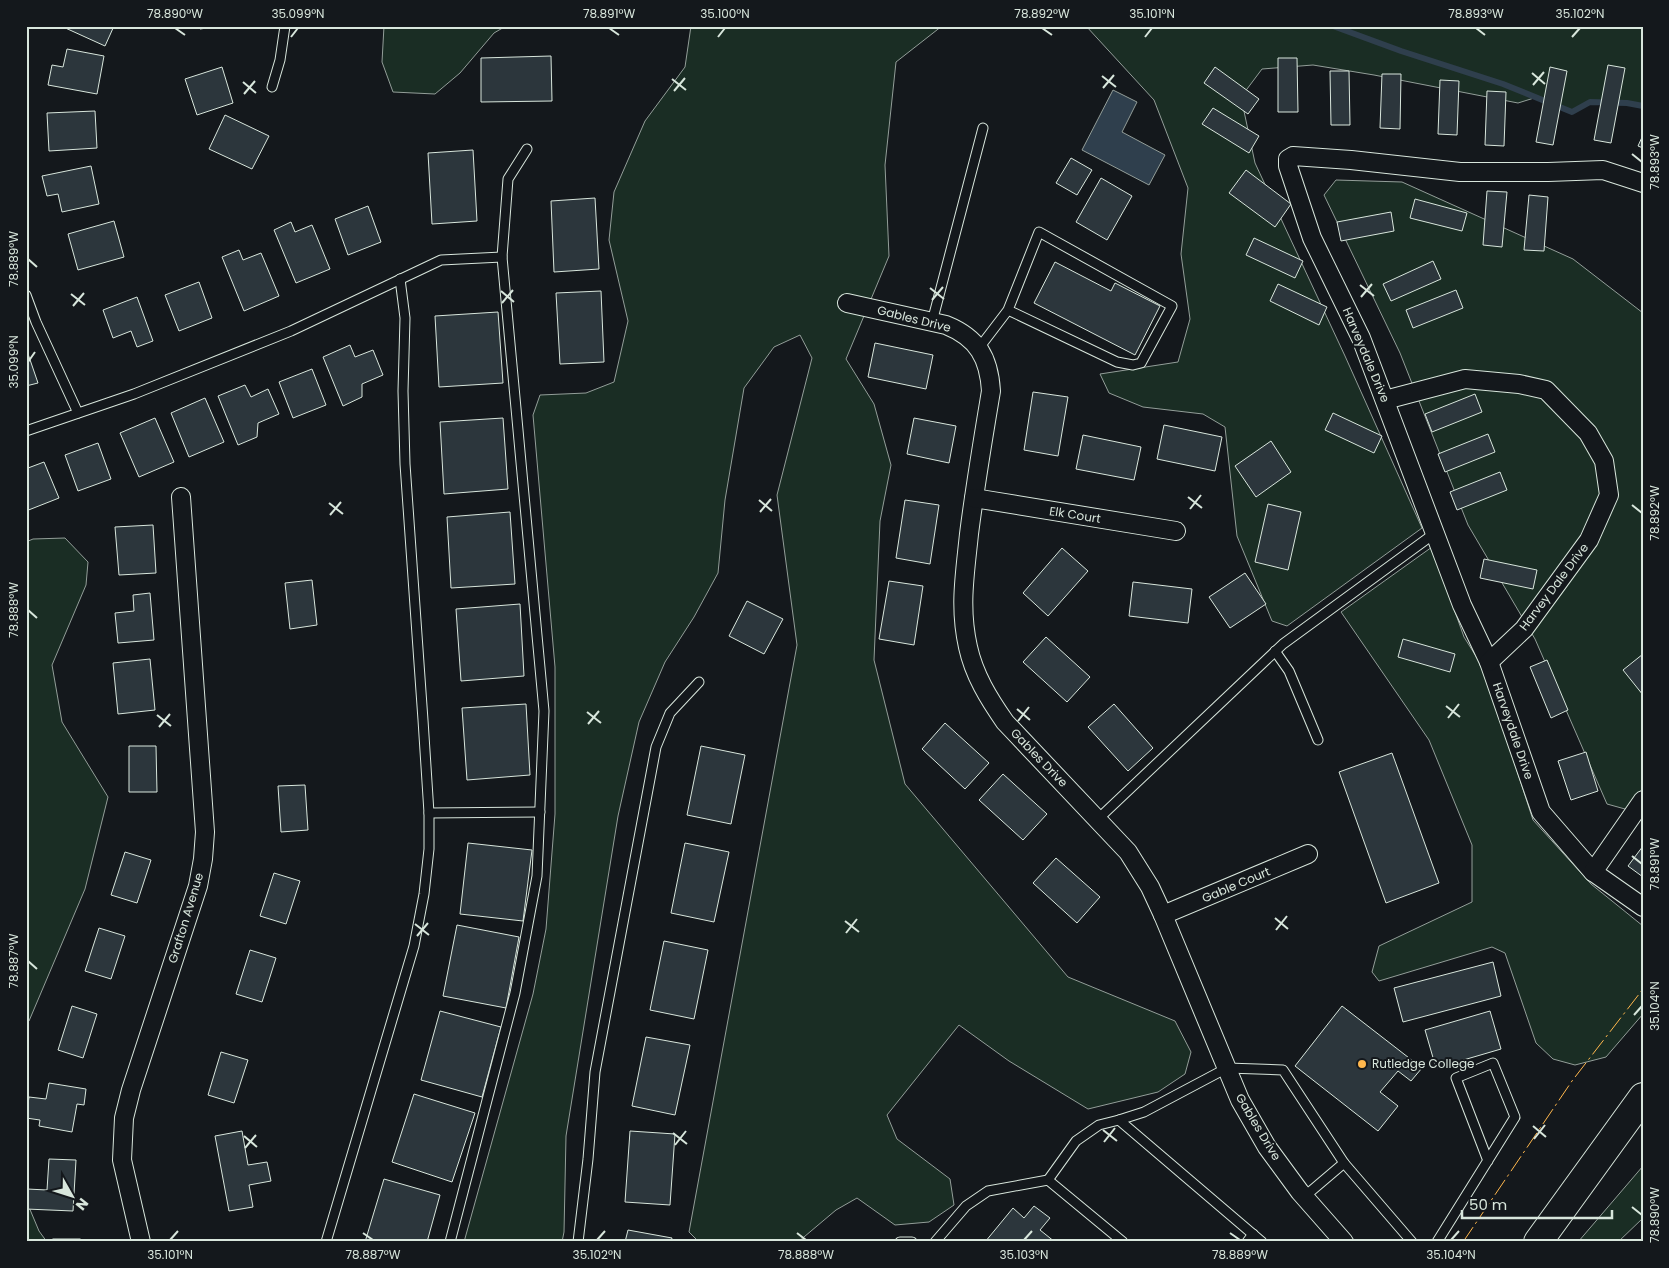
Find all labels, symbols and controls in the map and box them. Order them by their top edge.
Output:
text: 78.890°W [147,5,203,22]
text: 35.099°N [271,5,325,22]
text: 78.891°W [583,5,635,22]
text: 35.100°N [700,5,750,22]
text: 78.892°W [1014,5,1070,22]
text: 35.101°N [1129,5,1175,22]
text: 78.893°W [1448,5,1504,22]
text: 35.102°N [1556,5,1604,22]
text: 78.893°W [1646,134,1663,190]
text: 78.889°W [5,231,22,287]
street label: Gables Drive [875,301,953,336]
street label: Harveydale Drive [1339,305,1394,405]
text: 35.099°N [5,335,22,389]
text: 78.892°W [1646,485,1663,541]
street label: Elk Court [1048,502,1102,527]
street label: Harvey Dale Drive [1515,540,1592,634]
text: 78.888°W [5,582,22,638]
street label: Harveydale Drive [1489,680,1538,782]
street label: Gables Drive [1007,725,1072,791]
text: 78.891°W [1646,838,1663,890]
street label: Gable Court [1199,863,1273,907]
street label: Grafton Avenue [164,870,207,965]
text: 78.887°W [5,933,22,988]
text: 35.104°N [1646,981,1663,1031]
place label: Rutledge College [1372,1055,1474,1072]
marker: Rutledge College [1356,1058,1368,1070]
street label: Gables Drive [1232,1090,1285,1163]
north arrow [48,1170,98,1220]
text: 78.890°W [1646,1187,1663,1243]
scale bar [1462,1188,1612,1220]
text: N [71,1194,93,1215]
text: 50 m [1469,1194,1507,1215]
text: 35.101°N [147,1246,193,1263]
text: 78.887°W [346,1246,401,1263]
text: 35.102°N [573,1246,621,1263]
text: 78.888°W [778,1246,834,1263]
text: 35.103°N [1000,1246,1048,1263]
text: 78.889°W [1212,1246,1268,1263]
text: 35.104°N [1426,1246,1476,1263]

